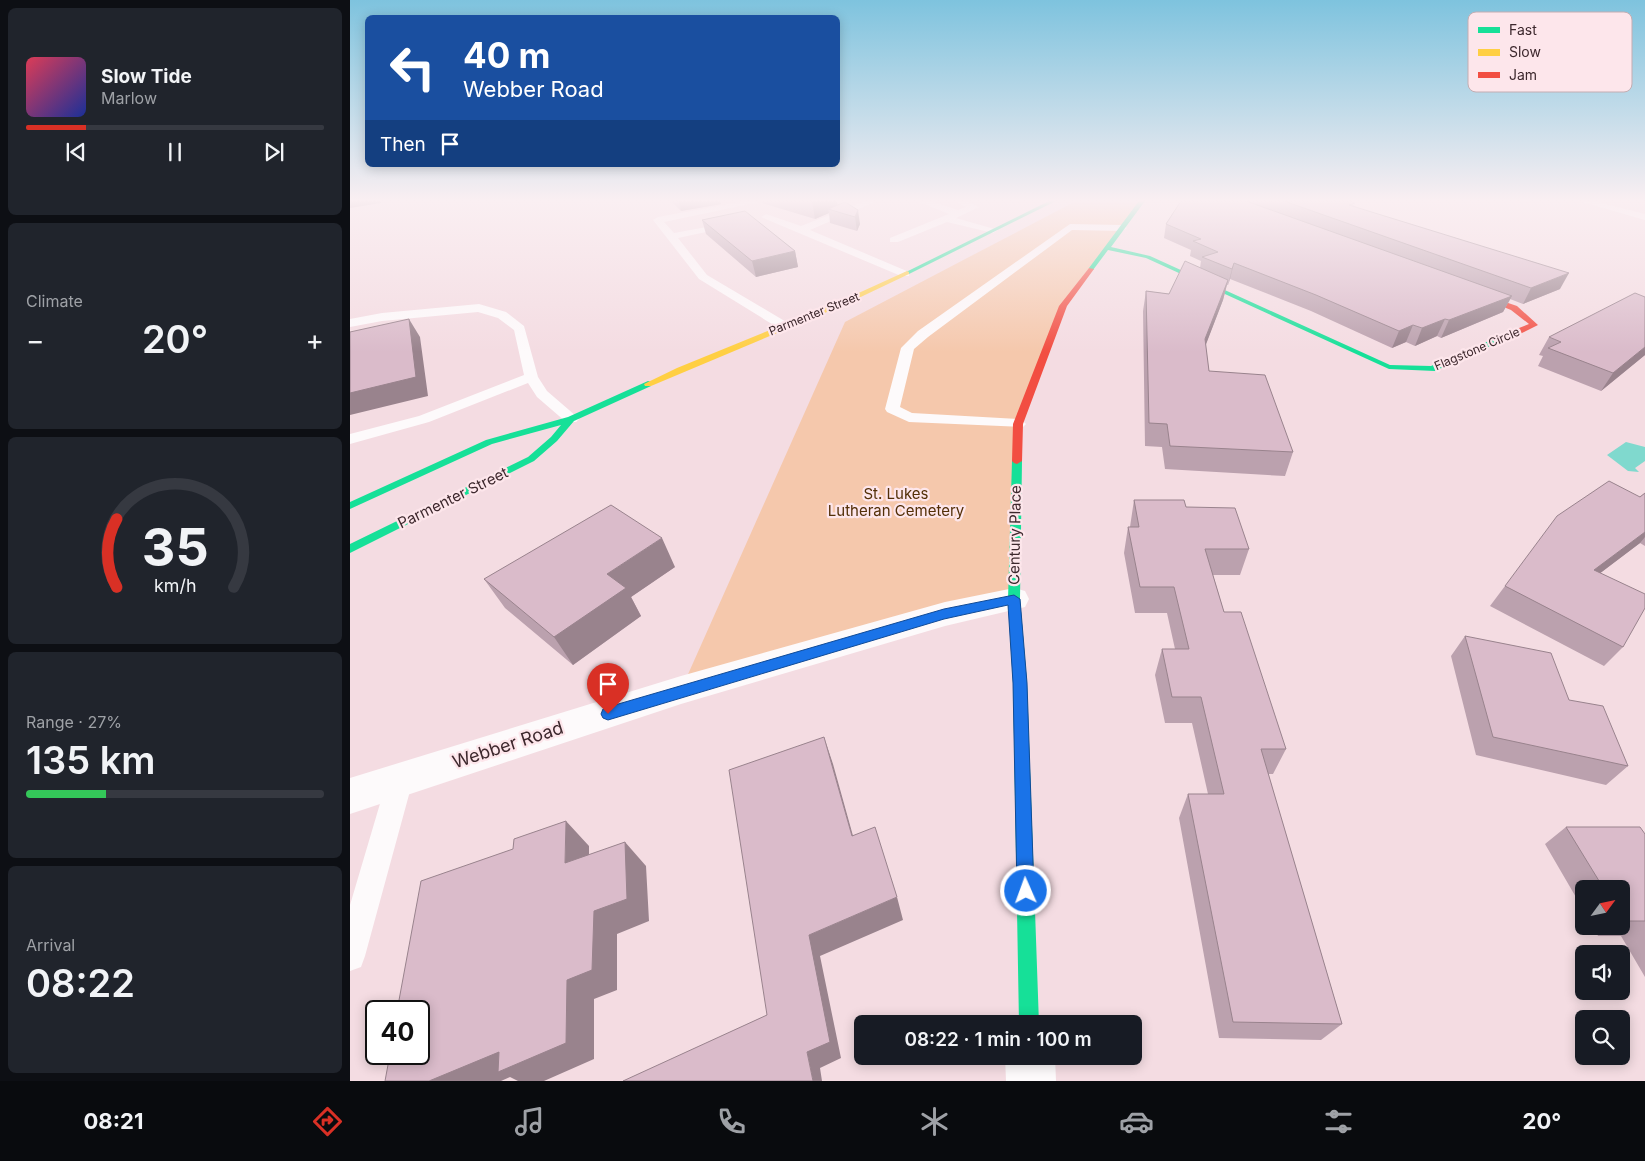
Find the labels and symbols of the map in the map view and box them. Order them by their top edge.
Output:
legend [1468,12,1632,92]
text: Fast [1509,21,1537,38]
text: Slow [1509,43,1541,60]
text: Jam [1509,66,1537,83]
street label: Parmenter Street [766,289,861,339]
street label: Flagstone Circle [1432,324,1522,373]
street label: Parmenter Street [395,463,511,532]
park label: St. Lukes Lutheran Cemetery [828,484,965,520]
street label: Century Place [1004,485,1025,585]
pin [587,663,629,714]
street label: Webber Road [450,717,566,772]
position arrow [999,864,1051,916]
north arrow [1575,880,1630,935]
speed limit sign: 40 [365,1000,430,1065]

